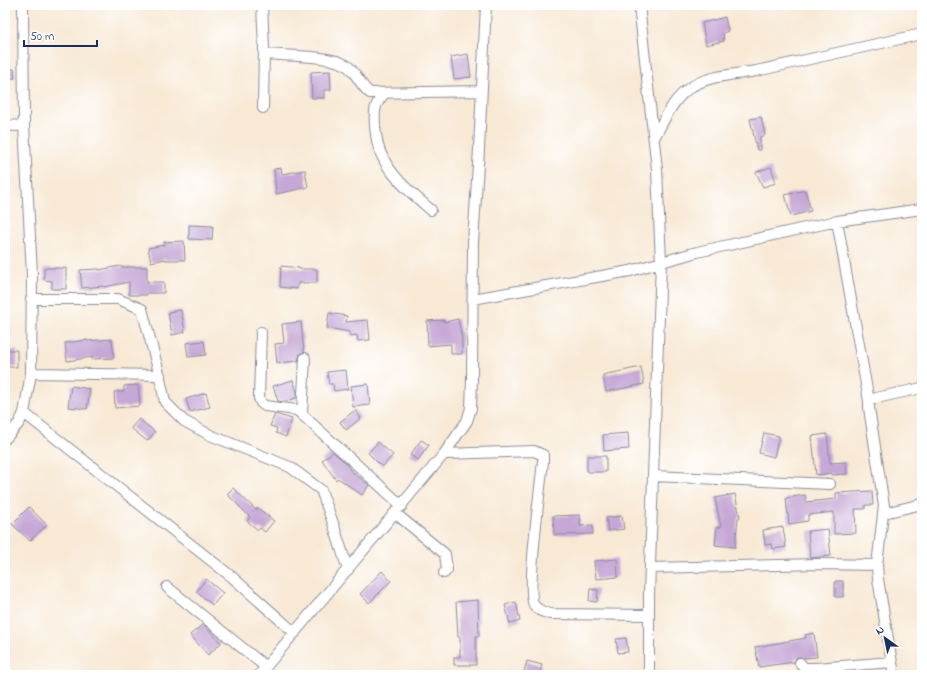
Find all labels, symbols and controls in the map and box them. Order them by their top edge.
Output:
scale bar [24,22,97,48]
text: 50 m [30,28,54,46]
north arrow [865,618,905,658]
text: N [873,622,888,639]

